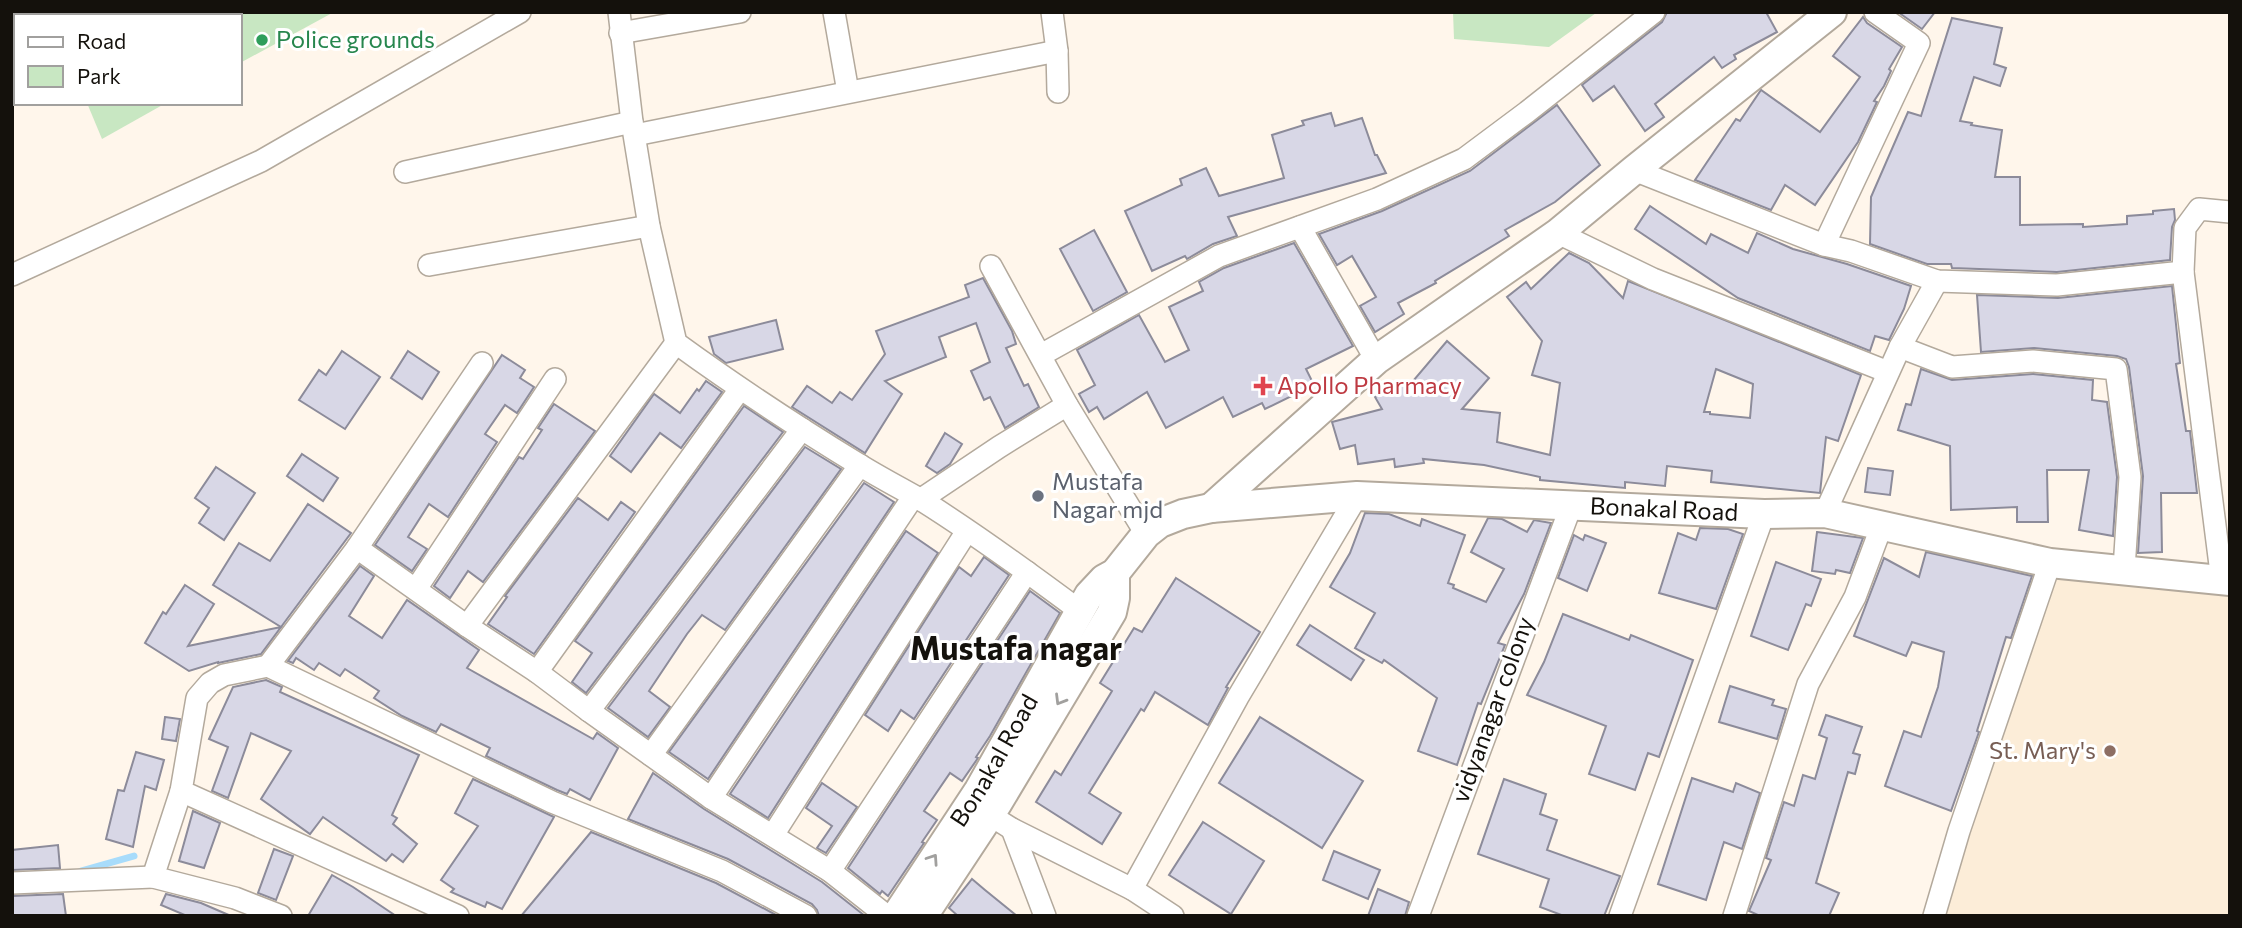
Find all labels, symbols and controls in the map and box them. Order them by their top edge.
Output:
legend [14,14,242,105]
place label: Police grounds [276,24,435,53]
text: Road [77,28,126,53]
marker: Police grounds [254,32,270,48]
text: Park [77,63,121,88]
place label: Apollo Pharmacy [1277,370,1462,399]
marker: Apollo Pharmacy [1255,378,1271,394]
place label: Mustafa Nagar mjd [1052,466,1163,523]
marker: Mustafa Nagar mjd [1030,488,1046,504]
street label: Bonakal Road [1589,490,1739,526]
street label: vidyanagar colony [1445,613,1539,806]
district label: Mustafa nagar [910,627,1122,667]
street label: Bonakal Road [943,689,1043,832]
one-way arrow [1055,692,1068,705]
place label: St. Mary's [1989,735,2096,764]
marker: St. Mary's [2102,743,2118,759]
one-way arrow [925,854,937,867]

